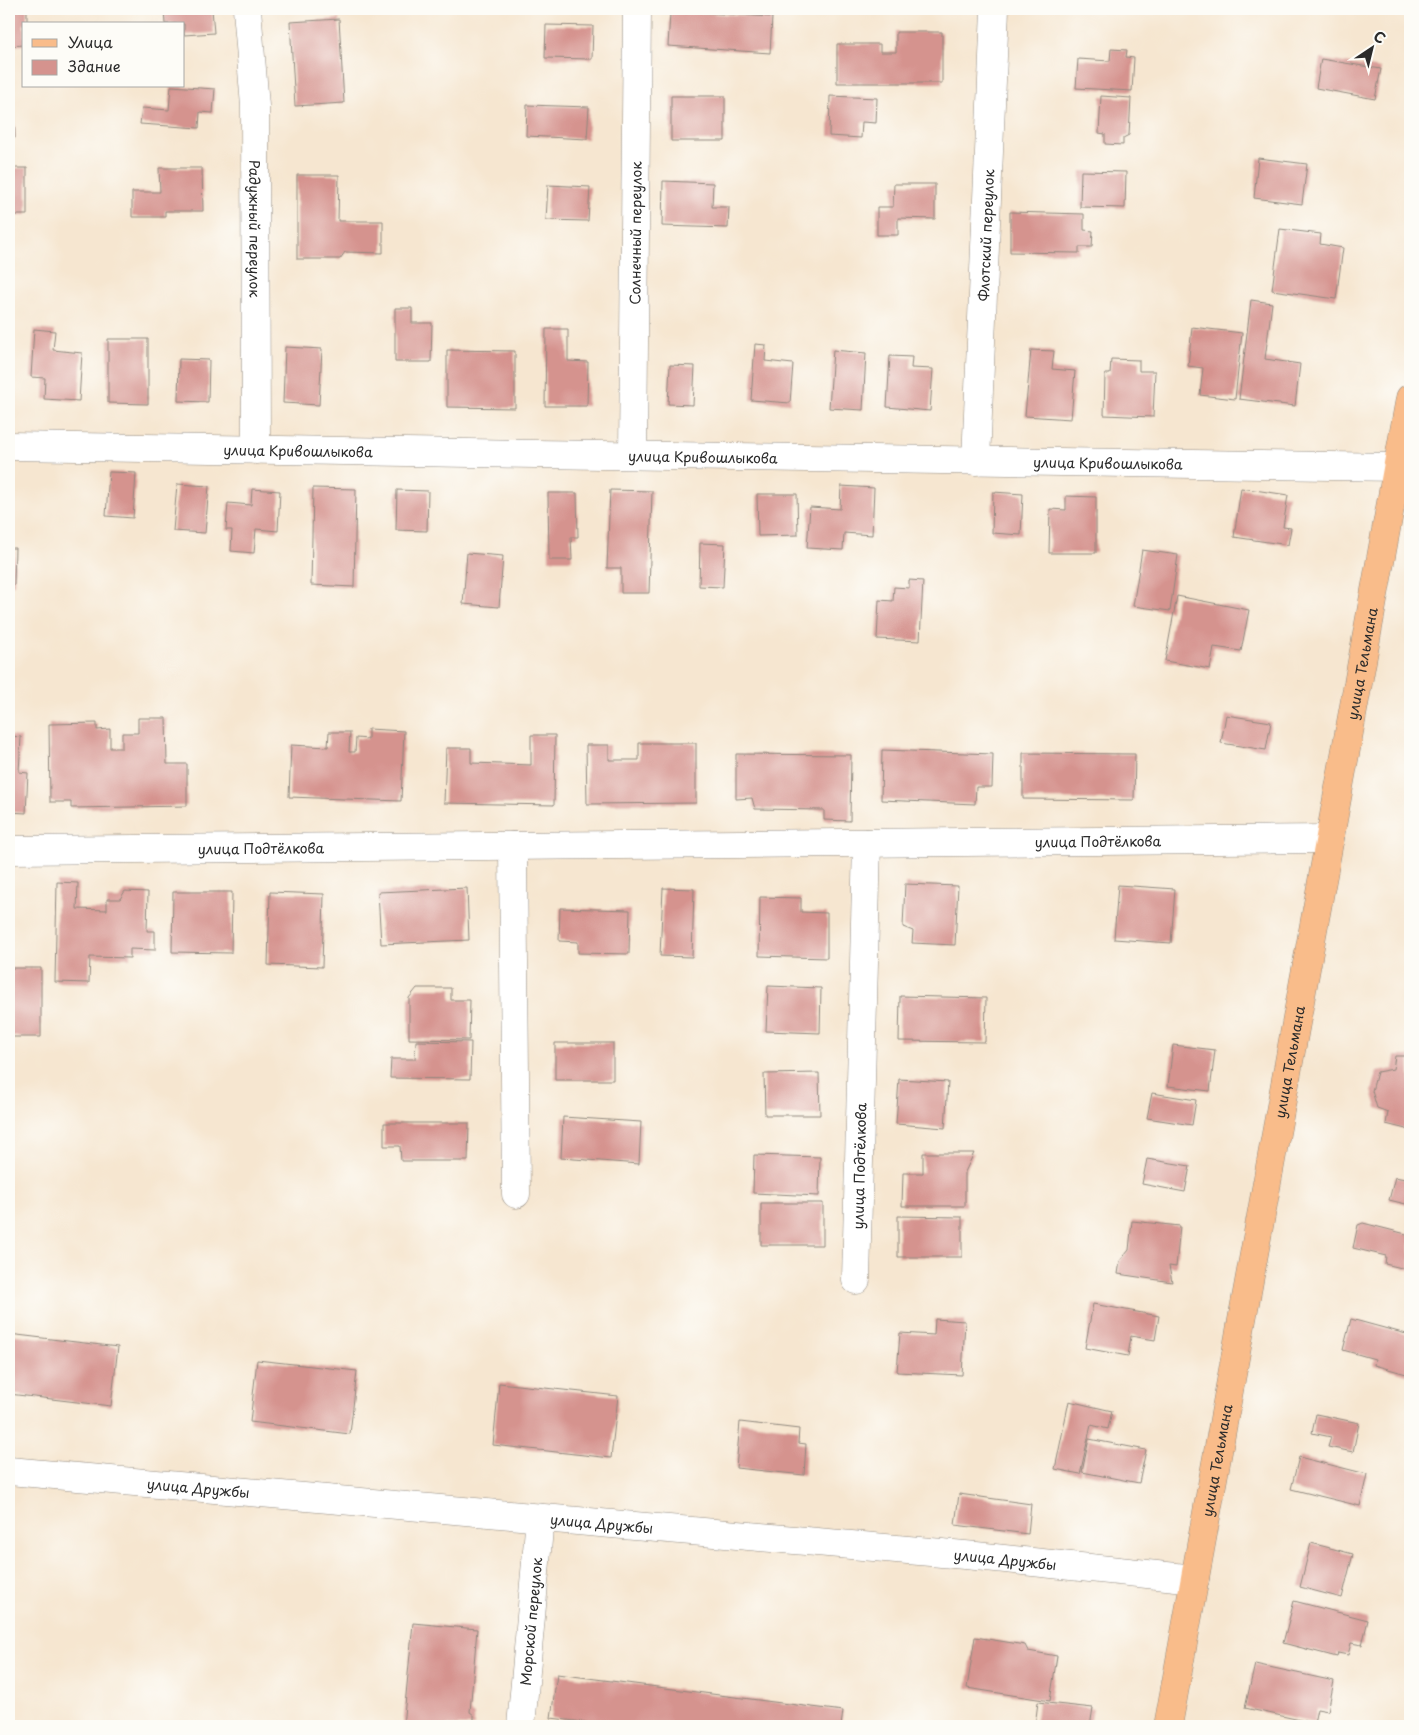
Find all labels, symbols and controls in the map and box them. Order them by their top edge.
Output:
legend [22,22,185,88]
north arrow [1346,22,1396,72]
text: С [1369,25,1390,49]
text: Улица [68,30,113,53]
text: Здание [68,54,121,77]
street label: Радужный переулок [245,160,266,298]
street label: Солнечный переулок [624,161,646,305]
street label: Флотский переулок [972,168,999,302]
street label: улица Кривошлыкова [223,439,373,462]
street label: улица Кривошлыкова [628,445,778,468]
street label: улица Кривошлыкова [1033,451,1183,474]
street label: улица Тельмана [1341,605,1382,721]
street label: улица Подтёлкова [1035,830,1162,852]
street label: улица Подтёлкова [198,837,325,859]
street label: улица Тельмана [1268,1004,1310,1120]
street label: улица Подтёлкова [847,1102,871,1230]
street label: улица Тельмана [1196,1402,1237,1518]
street label: улица Дружбы [146,1473,251,1503]
street label: улица Дружбы [549,1508,654,1538]
street label: улица Дружбы [953,1544,1057,1575]
street label: Морской переулок [514,1556,547,1686]

